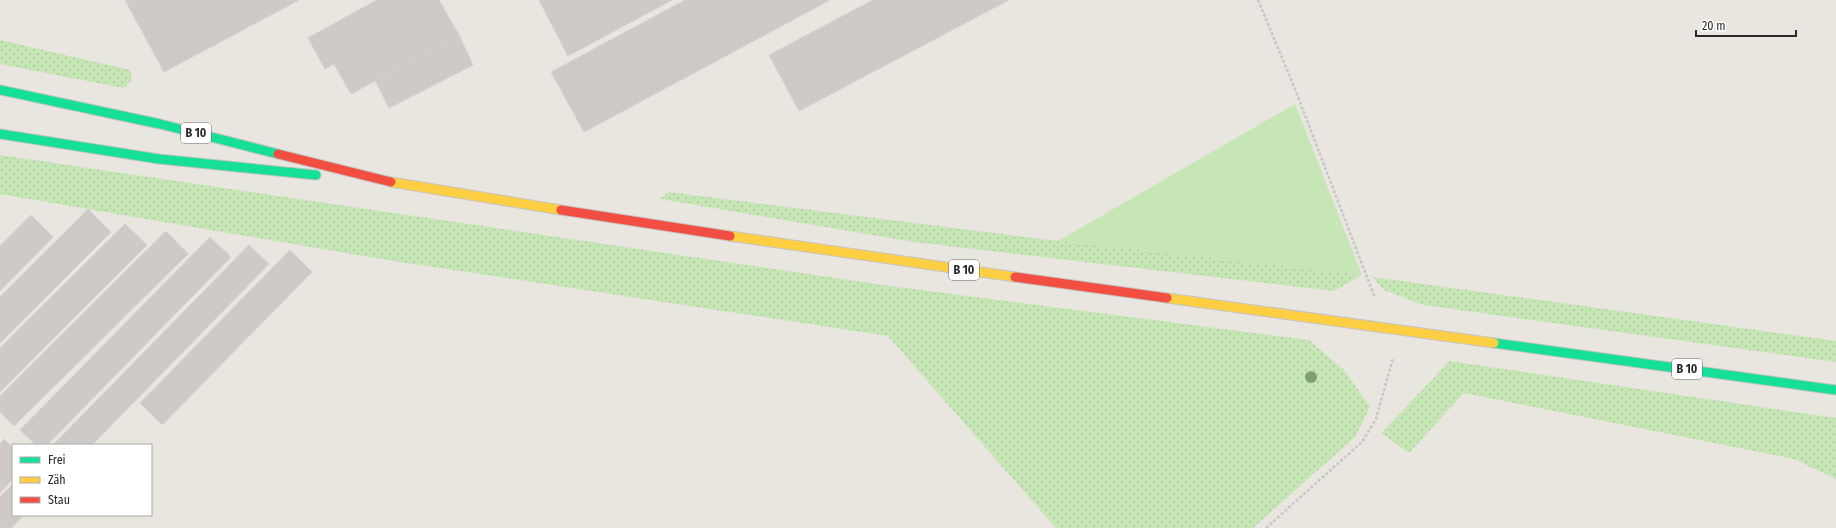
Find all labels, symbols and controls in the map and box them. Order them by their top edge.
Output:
scale bar [1696,12,1796,38]
text: 20 m [1702,19,1726,33]
road number: B 10 [181,123,211,143]
road number: B 10 [949,260,979,280]
road number: B 10 [1672,359,1702,379]
legend [12,444,152,516]
text: Frei [48,453,66,467]
text: Zäh [48,473,66,487]
text: Stau [48,493,70,507]

